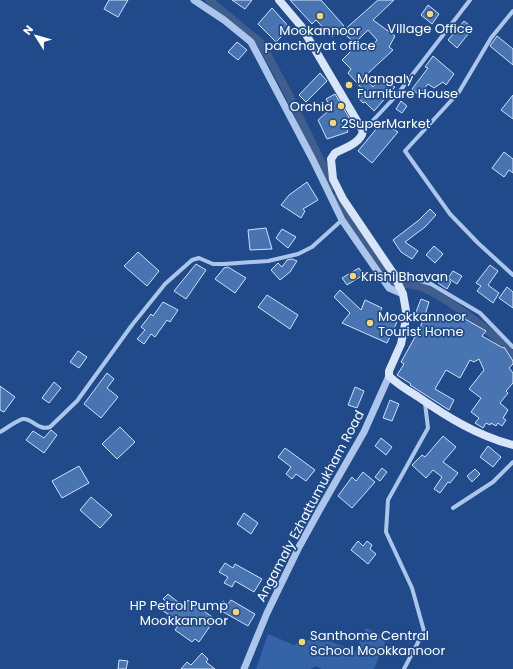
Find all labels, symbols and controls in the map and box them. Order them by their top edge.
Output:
marker: Village Office [425,9,435,19]
marker: Mookannoor panchayat office [315,11,325,21]
north arrow [16,16,56,56]
place label: Village Office [387,19,473,38]
place label: Mookannoor panchayat office [264,21,376,55]
text: N [19,22,37,38]
place label: Mangaly Furniture House [357,69,458,103]
marker: Mangaly Furniture House [344,80,354,90]
place label: Orchid [290,97,333,116]
marker: Orchid [336,101,346,111]
place label: 2SuperMarket [341,114,431,133]
marker: 2SuperMarket [328,118,338,128]
place label: Krishi Bhavan [361,267,448,286]
marker: Krishi Bhavan [348,271,358,281]
place label: Mookkannoor Tourist Home [378,307,466,341]
marker: Mookkannoor Tourist Home [365,318,375,328]
street label: Angamaly Ezhattumukham Road [251,407,369,605]
place label: HP Petrol Pump Mookkannoor [130,596,228,630]
marker: HP Petrol Pump Mookkannoor [231,607,241,617]
place label: Santhome Central School Mookkannoor [310,626,445,660]
marker: Santhome Central School Mookkannoor [297,637,307,647]

